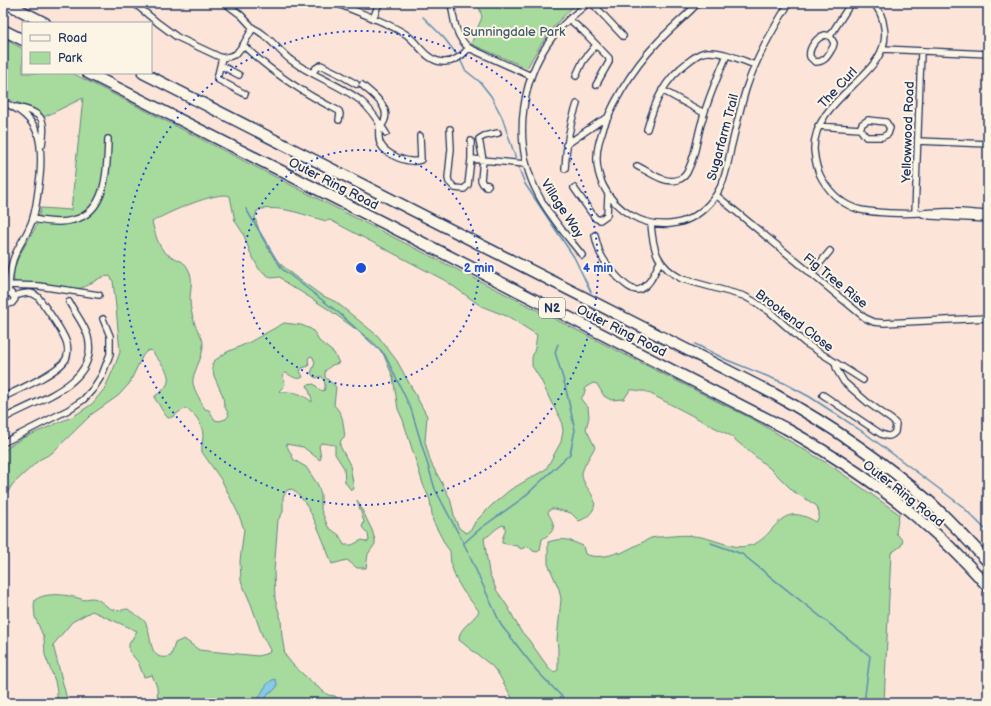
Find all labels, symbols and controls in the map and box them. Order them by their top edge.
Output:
legend [22,22,152,74]
park label: Sunningdale Park [463,24,566,40]
text: Road [58,31,87,46]
text: Park [58,51,82,66]
street label: The Curl [815,64,861,111]
street label: Yellowwood Road [898,81,918,184]
street label: Sugarfarm Trail [704,92,742,182]
street label: Outer Ring Road [286,154,381,213]
street label: Village Way [537,176,587,241]
street label: Fig Tree Rise [800,250,871,312]
centre of rings [354,261,368,275]
text: 2 min [464,261,494,276]
text: 4 min [583,261,613,276]
street label: Brookend Close [752,286,837,356]
road number: N2 [539,298,565,318]
street label: Outer Ring Road [574,301,669,360]
street label: Outer Ring Road [860,457,947,530]

